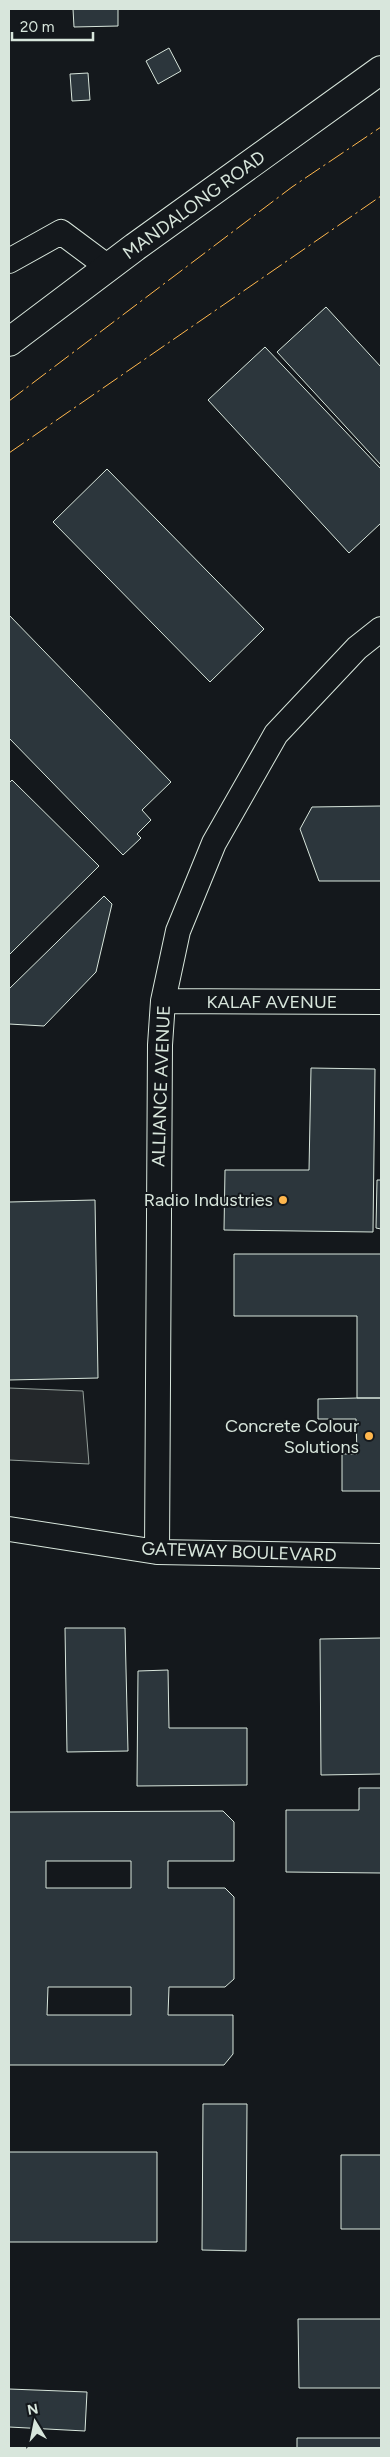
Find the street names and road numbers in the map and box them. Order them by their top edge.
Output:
street label: MANDALONG ROAD [118,146,270,264]
street label: KALAF AVENUE [207,991,337,1013]
street label: ALLIANCE AVENUE [147,1005,175,1167]
street label: GATEWAY BOULEVARD [141,1538,337,1566]

